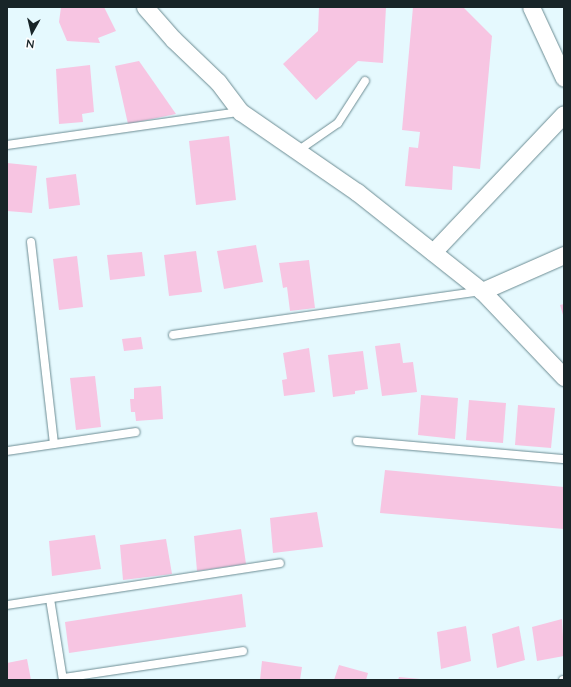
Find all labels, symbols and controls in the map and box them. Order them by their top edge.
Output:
north arrow [12,12,52,52]
text: N [25,37,35,51]

